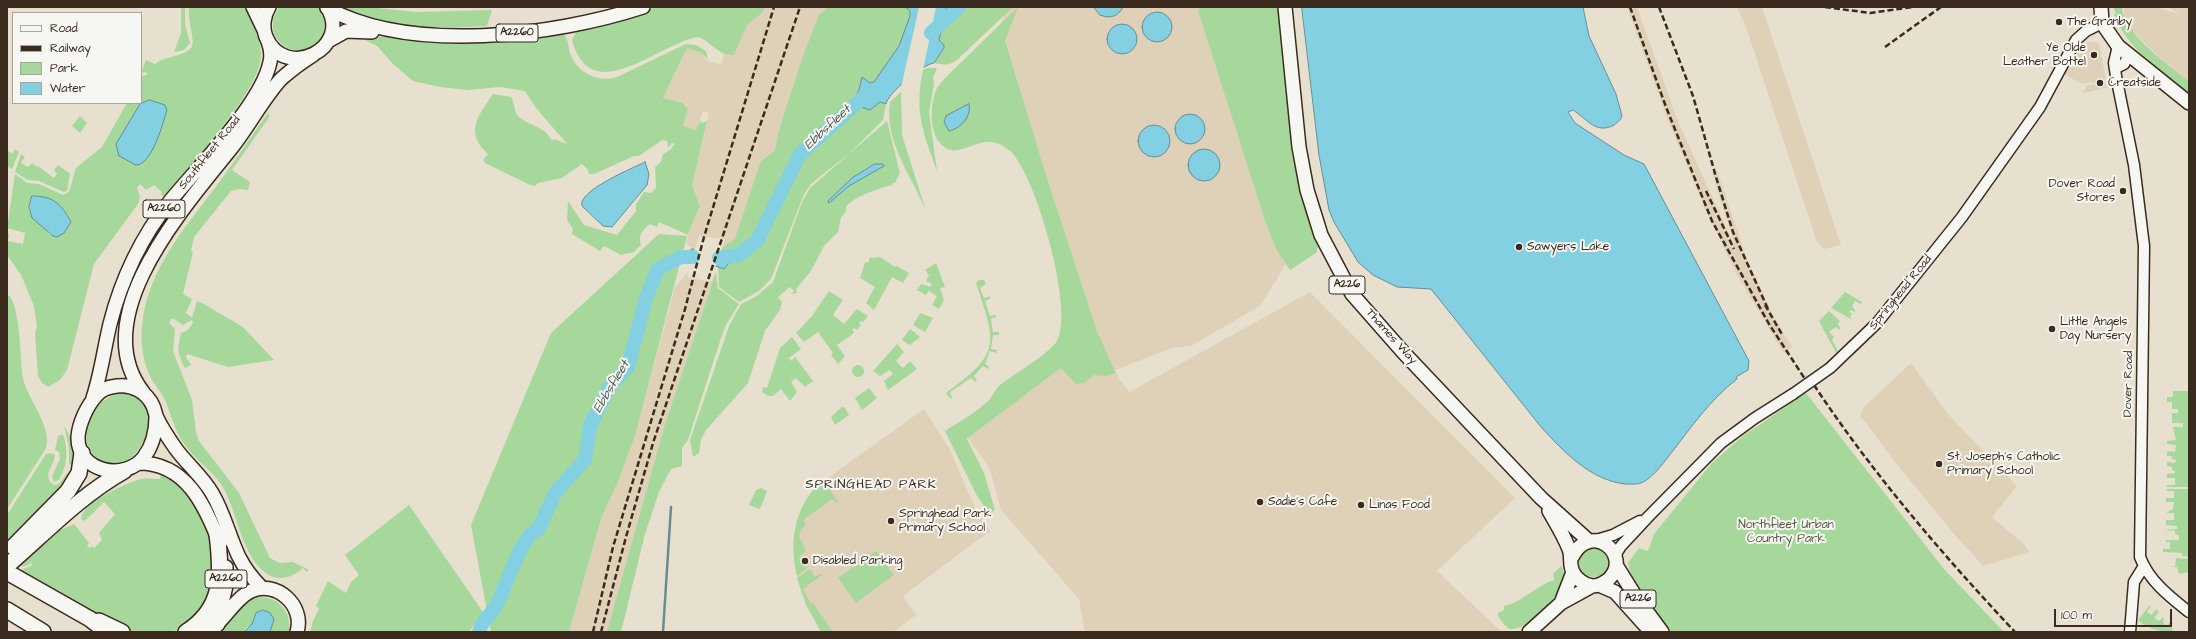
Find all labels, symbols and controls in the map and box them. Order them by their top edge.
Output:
legend [12,12,142,104]
place label: The Granby [2067,15,2132,29]
marker: The Granby [2054,17,2064,27]
text: Road [50,20,78,37]
road number: A2260 [496,24,538,42]
text: Railway [50,40,91,57]
place label: Ye Olde Leather Bottel [2003,41,2086,69]
marker: Ye Olde Leather Bottel [2089,50,2099,60]
text: Park [50,60,78,77]
place label: Creatside [2108,76,2161,90]
marker: Creatside [2095,78,2105,88]
text: Water [50,80,85,97]
water label: Ebbsfleet [802,103,854,153]
street label: Southfleet Road [176,113,244,193]
place label: Dover Road Stores [2049,177,2115,205]
marker: Dover Road Stores [2118,186,2128,196]
road number: A2260 [143,200,185,218]
place label: Sawyers Lake [1527,240,1609,254]
marker: Sawyers Lake [1514,242,1524,252]
street label: Springhead Road [1866,253,1936,333]
road number: A226 [1329,276,1365,294]
street label: Thames Way [1362,306,1420,368]
place label: Little Angels Day Nursery [2060,315,2131,343]
marker: Little Angels Day Nursery [2047,324,2057,334]
street label: Dover Road [2121,351,2137,417]
water label: Ebbsfleet [590,358,634,416]
place label: St. Joseph's Catholic Primary School [1947,450,2061,478]
marker: St. Joseph's Catholic Primary School [1934,459,1944,469]
district label: SPRINGHEAD PARK [805,477,937,493]
place label: Sadie's Cafe [1268,495,1337,509]
marker: Sadie's Cafe [1255,497,1265,507]
place label: Linas Food [1369,498,1430,512]
marker: Linas Food [1356,500,1366,510]
place label: Springhead Park Primary School [899,507,991,535]
marker: Springhead Park Primary School [886,516,896,526]
park label: Northfleet Urban Country Park [1738,518,1834,546]
place label: Disabled Parking [813,554,903,568]
marker: Disabled Parking [800,556,810,566]
road number: A2260 [205,570,247,588]
road number: A226 [1620,590,1656,608]
scale bar [2056,601,2174,627]
text: 100 m [2061,607,2092,624]

